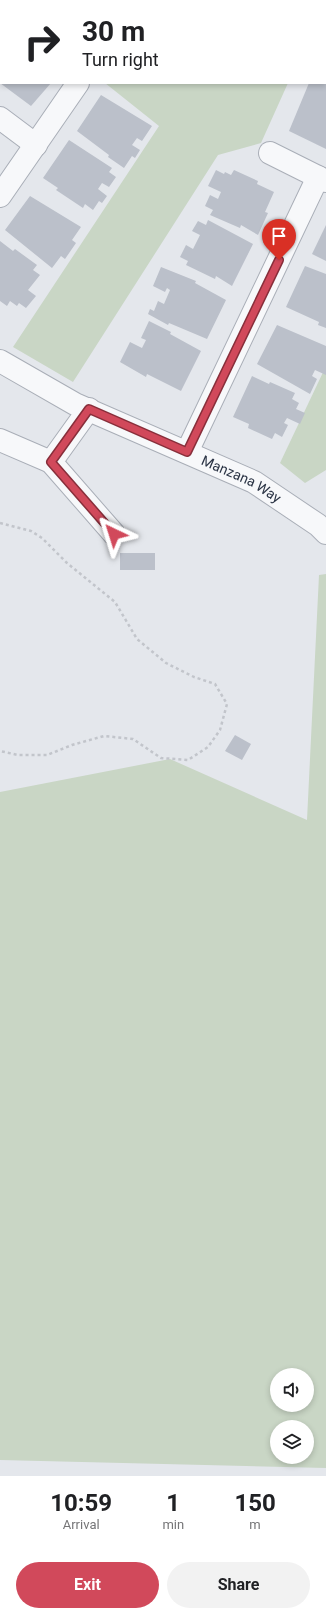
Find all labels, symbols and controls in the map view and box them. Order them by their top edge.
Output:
text: 30 m [82,15,145,48]
icon: right [16,16,68,68]
text: Turn right [82,49,159,70]
pin [262,219,296,260]
icon: arrive [268,225,290,247]
street label: Manzana Way [199,452,284,506]
position arrow [93,513,135,555]
map controls [270,1368,314,1464]
button: sound [270,1368,314,1412]
button: layers [270,1420,314,1464]
text: 10:59 [50,1489,112,1517]
text: 1 [166,1489,180,1517]
text: 150 [234,1489,276,1517]
text: Arrival [63,1517,100,1532]
text: min [162,1517,184,1532]
text: m [249,1517,261,1532]
button: Exit [16,1562,159,1608]
button: Share [167,1562,310,1608]

